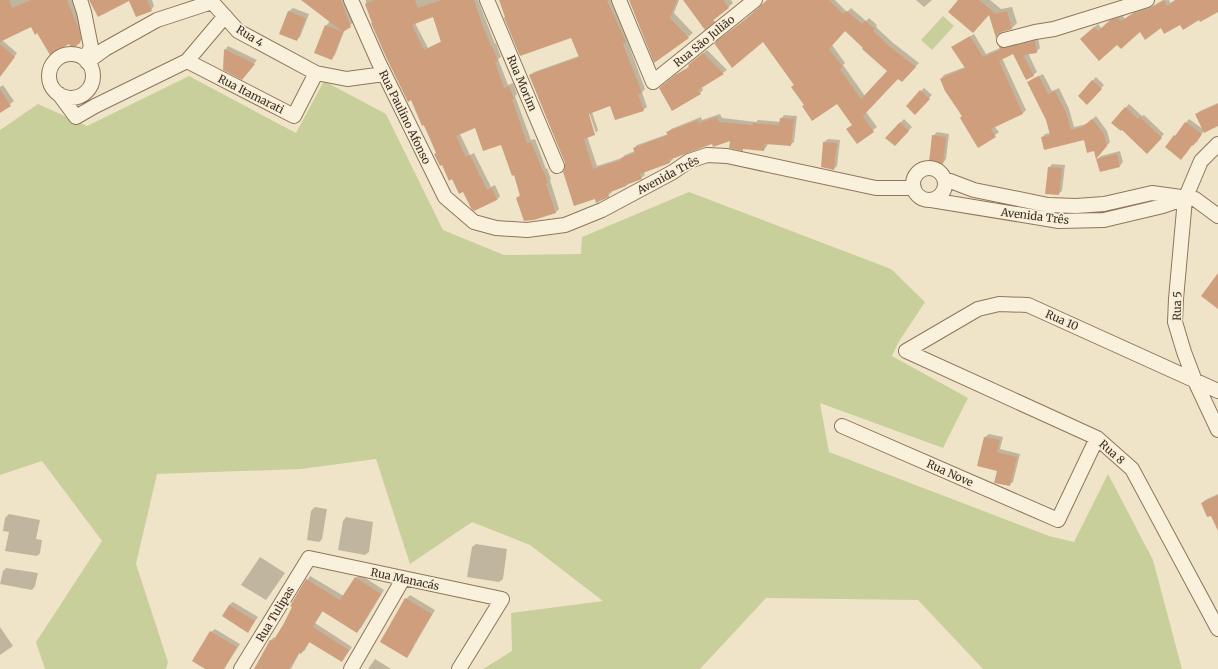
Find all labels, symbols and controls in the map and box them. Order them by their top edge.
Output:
street label: Rua São Julião [671,12,738,70]
street label: Rua 4 [234,22,266,50]
street label: Rua Morim [504,53,540,113]
street label: Rua Paulino Afonso [376,68,434,167]
street label: Rua Itamarati [216,71,287,117]
street label: Avenida Três [634,153,702,198]
street label: Avenida Três [999,205,1070,227]
street label: Rua 5 [1170,291,1184,321]
street label: Rua 10 [1043,307,1081,333]
street label: Rua 8 [1096,437,1128,467]
street label: Rua Nove [924,457,976,490]
street label: Rua Manacás [369,565,441,593]
street label: Rua Tulipas [253,584,297,644]

